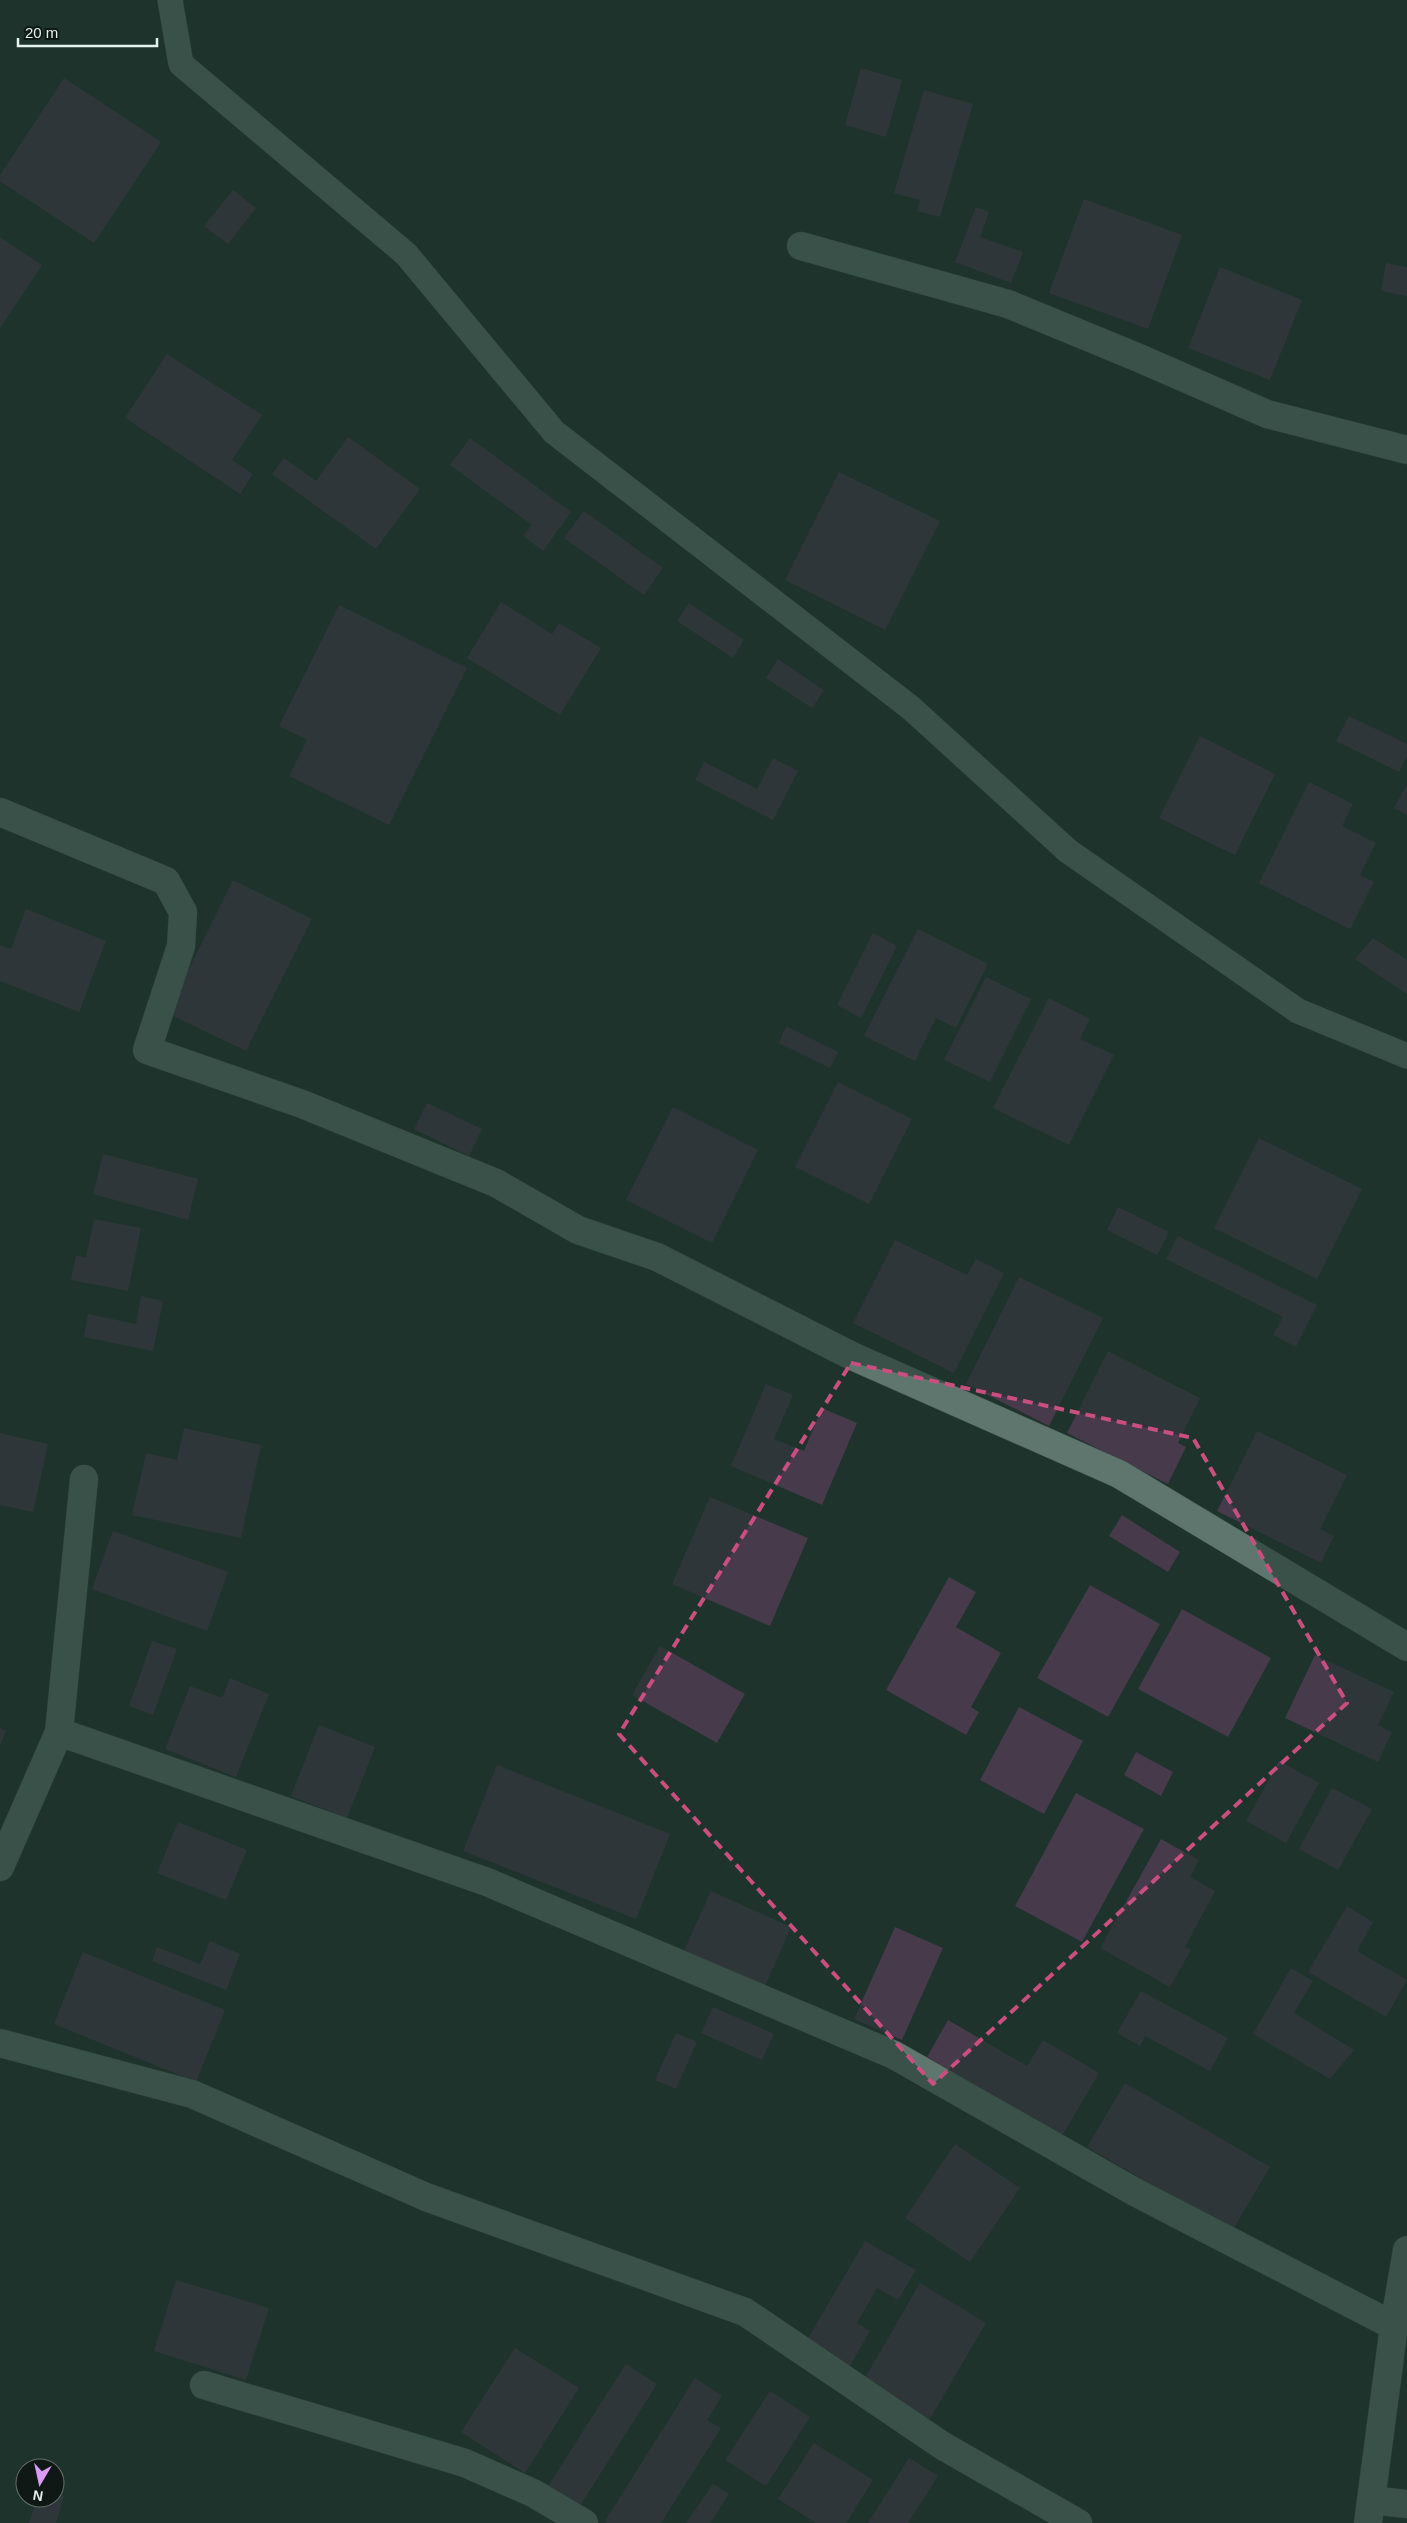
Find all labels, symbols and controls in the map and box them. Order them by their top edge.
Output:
scale bar [18,15,156,47]
text: 20 m [25,24,58,41]
north arrow [15,2458,65,2508]
text: N [32,2487,44,2505]

